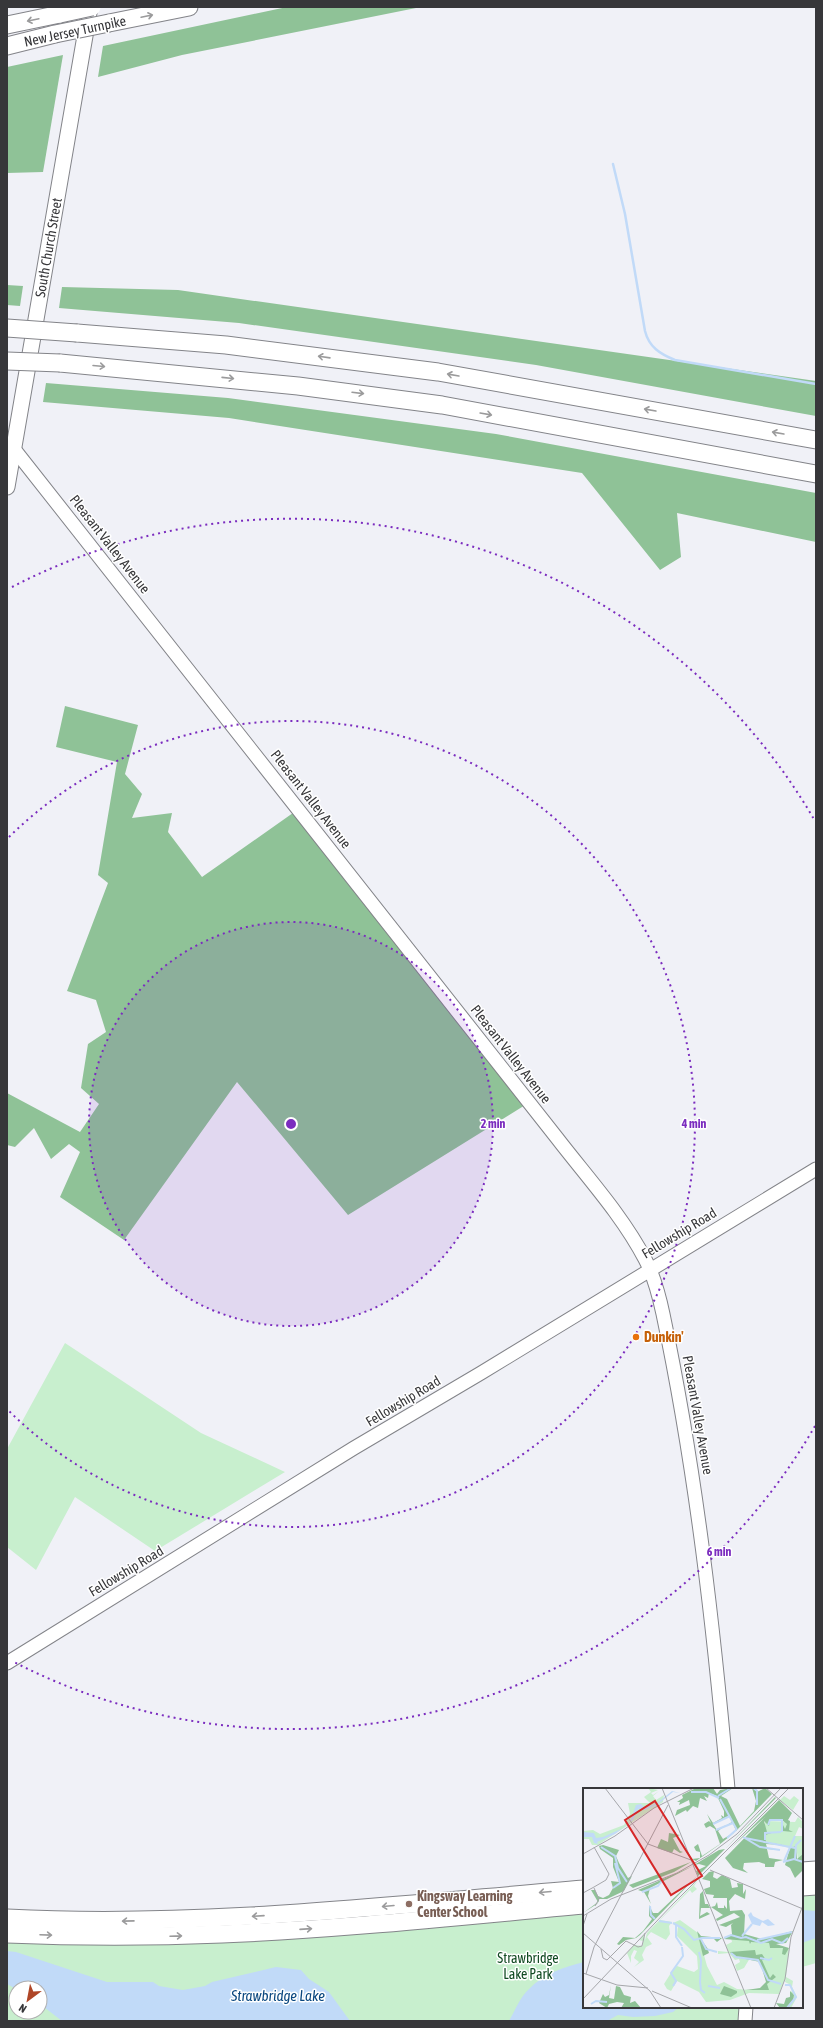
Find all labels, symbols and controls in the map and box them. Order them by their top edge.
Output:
street label: New Jersey Turnpike [23,12,127,50]
one-way arrow [141,12,154,20]
one-way arrow [27,16,40,24]
street label: South Church Street [32,197,65,299]
one-way arrow [318,353,331,361]
one-way arrow [92,362,105,369]
one-way arrow [447,370,460,378]
one-way arrow [221,375,234,382]
one-way arrow [351,389,364,397]
one-way arrow [644,406,657,414]
one-way arrow [479,410,492,418]
one-way arrow [772,429,785,437]
street label: Pleasant Valley Avenue [67,492,153,596]
street label: Pleasant Valley Avenue [268,747,354,851]
street label: Pleasant Valley Avenue [468,1002,554,1106]
centre of rings [284,1117,298,1131]
text: 2 min [481,1117,505,1131]
text: 4 min [681,1117,706,1131]
street label: Fellowship Road [639,1205,719,1261]
place label: Dunkin' [644,1329,684,1345]
marker: Dunkin' [631,1332,641,1342]
street label: Pleasant Valley Avenue [680,1354,716,1476]
street label: Fellowship Road [363,1373,443,1429]
street label: Fellowship Road [86,1543,166,1599]
text: 6 min [707,1545,731,1559]
inset map [583,1788,803,2008]
place label: Kingsway Learning Center School [417,1888,513,1920]
one-way arrow [539,1889,552,1896]
marker: Kingsway Learning Center School [404,1899,414,1909]
one-way arrow [382,1902,395,1909]
one-way arrow [252,1912,265,1920]
one-way arrow [122,1917,135,1925]
one-way arrow [299,1925,312,1932]
one-way arrow [39,1932,52,1939]
one-way arrow [169,1932,182,1940]
park label: Strawbridge Lake Park [497,1950,559,1982]
north arrow [8,1980,48,2020]
water label: Strawbridge Lake [230,1987,325,2004]
text: N [17,2002,29,2015]

